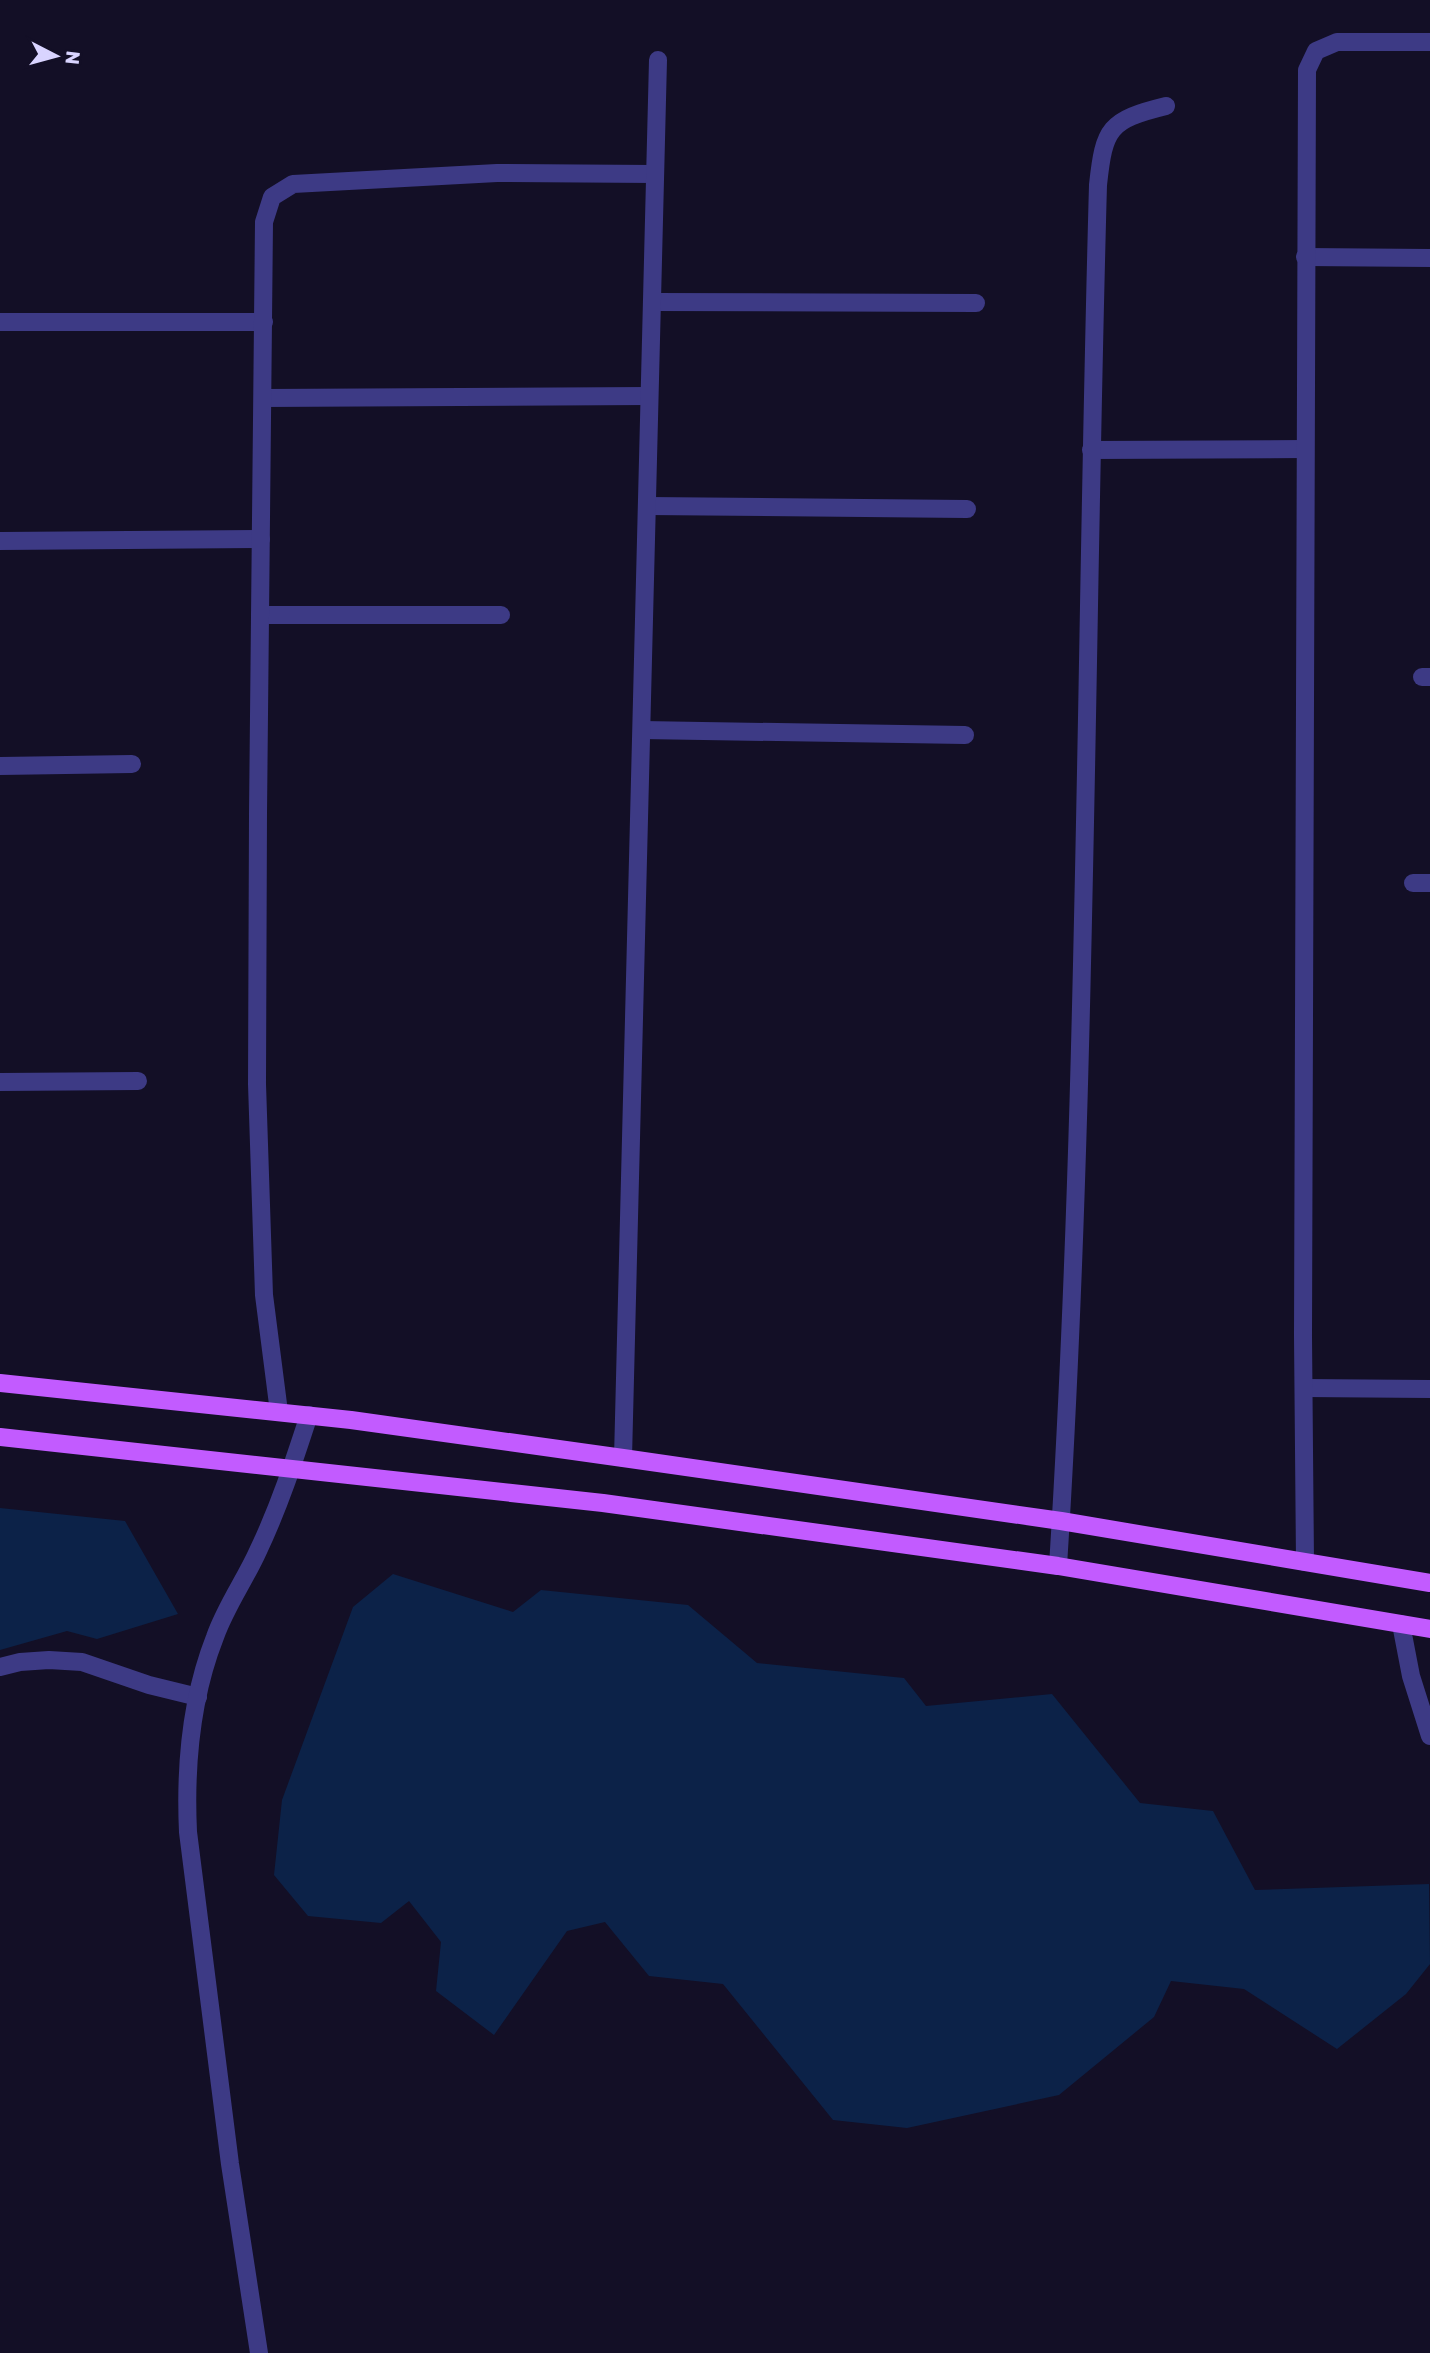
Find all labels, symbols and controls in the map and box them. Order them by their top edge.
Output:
north arrow [21,21,91,91]
text: N [60,50,85,66]

